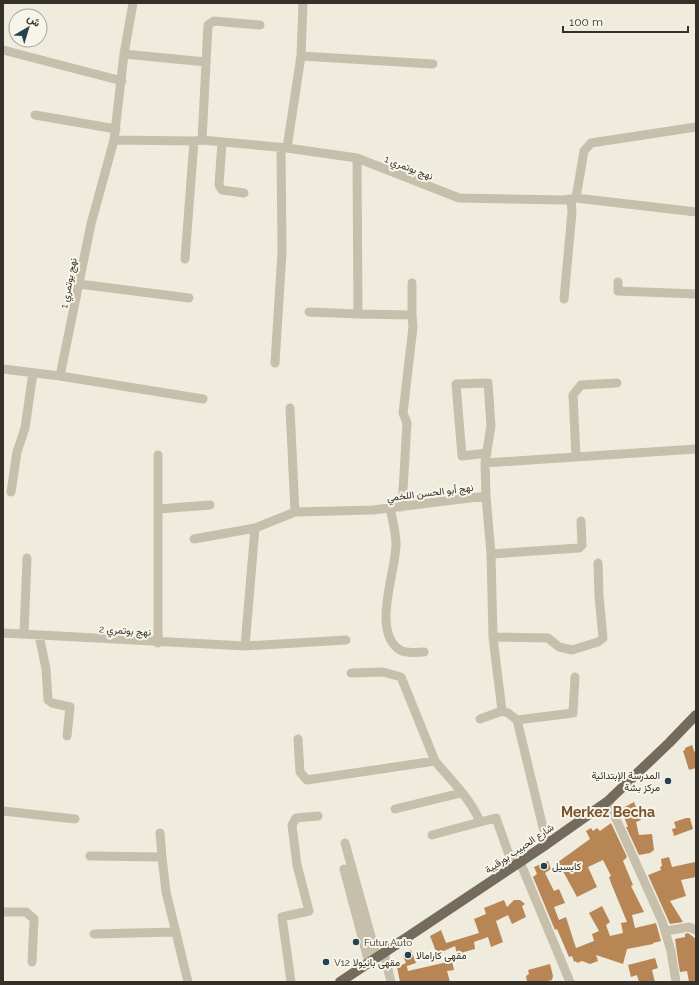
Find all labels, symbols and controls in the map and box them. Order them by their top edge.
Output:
north arrow [8,8,48,48]
scale bar [563,8,688,34]
text: ش [25,11,43,30]
text: 100 m [569,15,603,29]
street label: نهج بوتمري 1 [382,153,435,185]
street label: نهج بوتمري 1 [58,257,82,310]
street label: نهج أبو الحسن اللخمي [386,482,475,506]
street label: نهج بوتمري 2 [98,623,152,641]
place label: المدرسة الإبتدائية مركز بشة [591,770,660,794]
marker: المدرسة الإبتدائية مركز بشة [663,776,673,786]
district label: Merkez Becha [561,804,655,820]
street label: شارع الحبيب بورقيبة [483,821,556,876]
marker: كابسيل [539,861,549,871]
place label: كابسيل [552,861,582,873]
marker: Futur Auto [351,937,361,947]
place label: Futur Auto [364,937,412,948]
marker: مقهى كارامالا [403,950,413,960]
place label: مقهى كارامالا [416,950,466,962]
marker: V12 مقهى بانيولا [321,957,331,967]
place label: V12 مقهى بانيولا [334,957,400,969]

